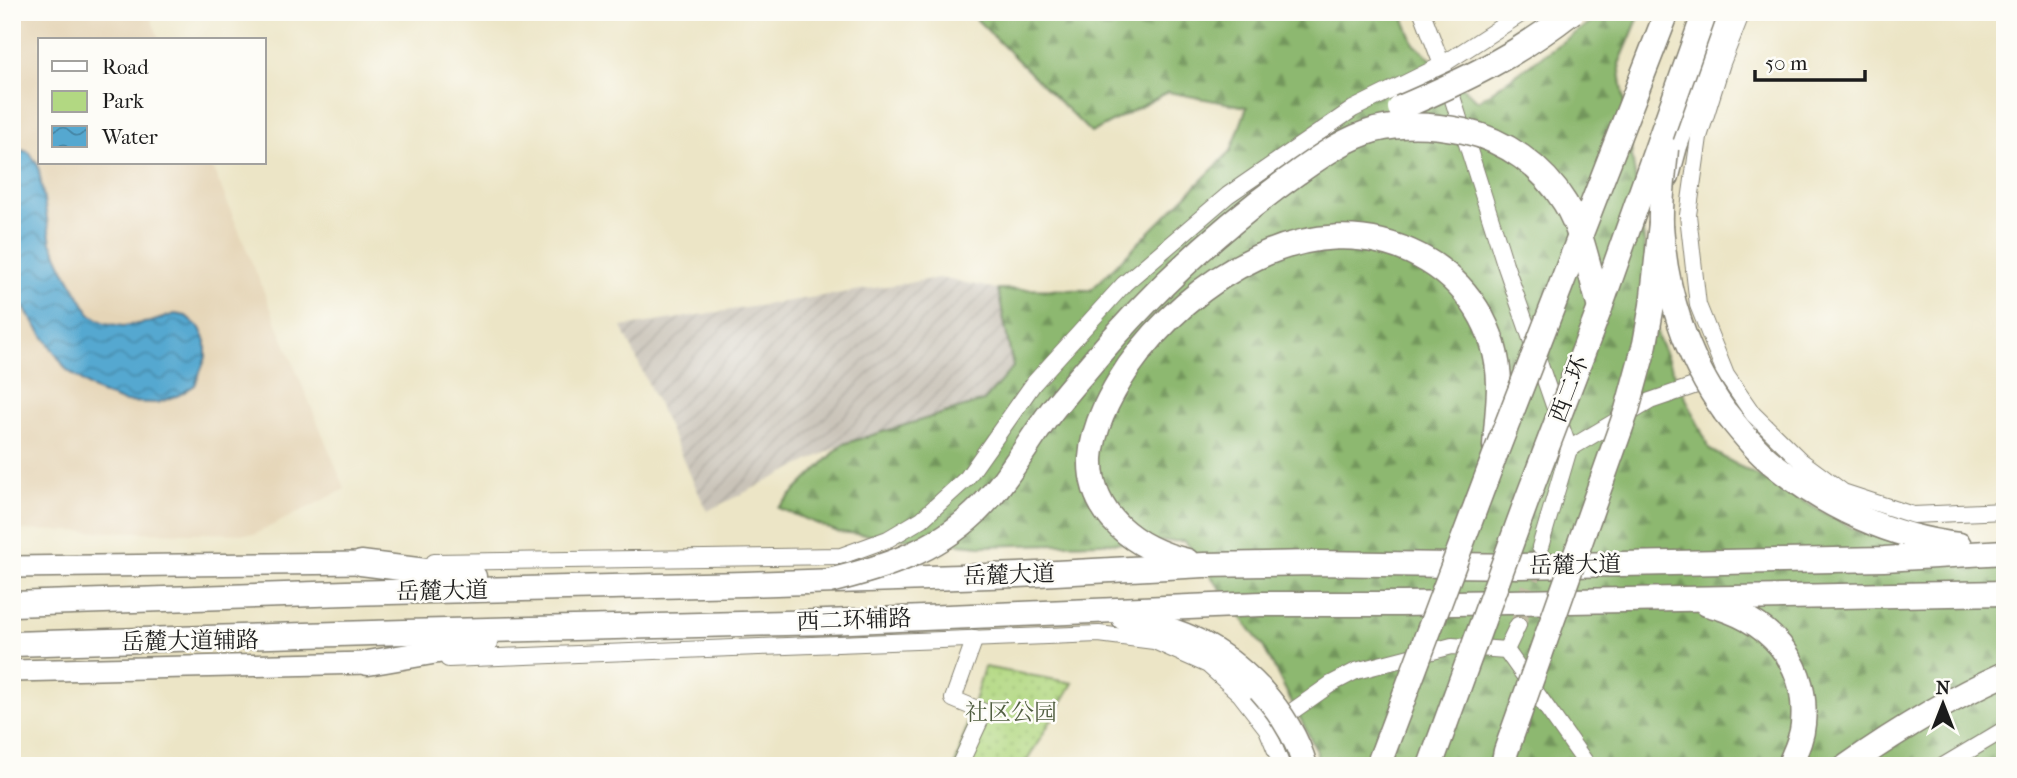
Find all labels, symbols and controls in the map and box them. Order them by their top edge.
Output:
legend [38,38,266,164]
scale bar [1755,38,1865,82]
text: 50 m [1765,51,1808,75]
text: Road [102,55,149,79]
text: Park [102,89,144,113]
text: Water [101,125,158,149]
street label: 西二环 [1544,352,1594,426]
street label: 岳麓大道 [1529,551,1621,579]
street label: 岳麓大道 [963,560,1055,590]
street label: 岳麓大道 [396,577,488,605]
street label: 西二环辅路 [796,605,912,635]
street label: 岳麓大道辅路 [121,626,259,656]
north arrow [1909,670,1979,740]
text: N [1936,677,1951,699]
park label: 社区公园 [965,699,1057,726]

